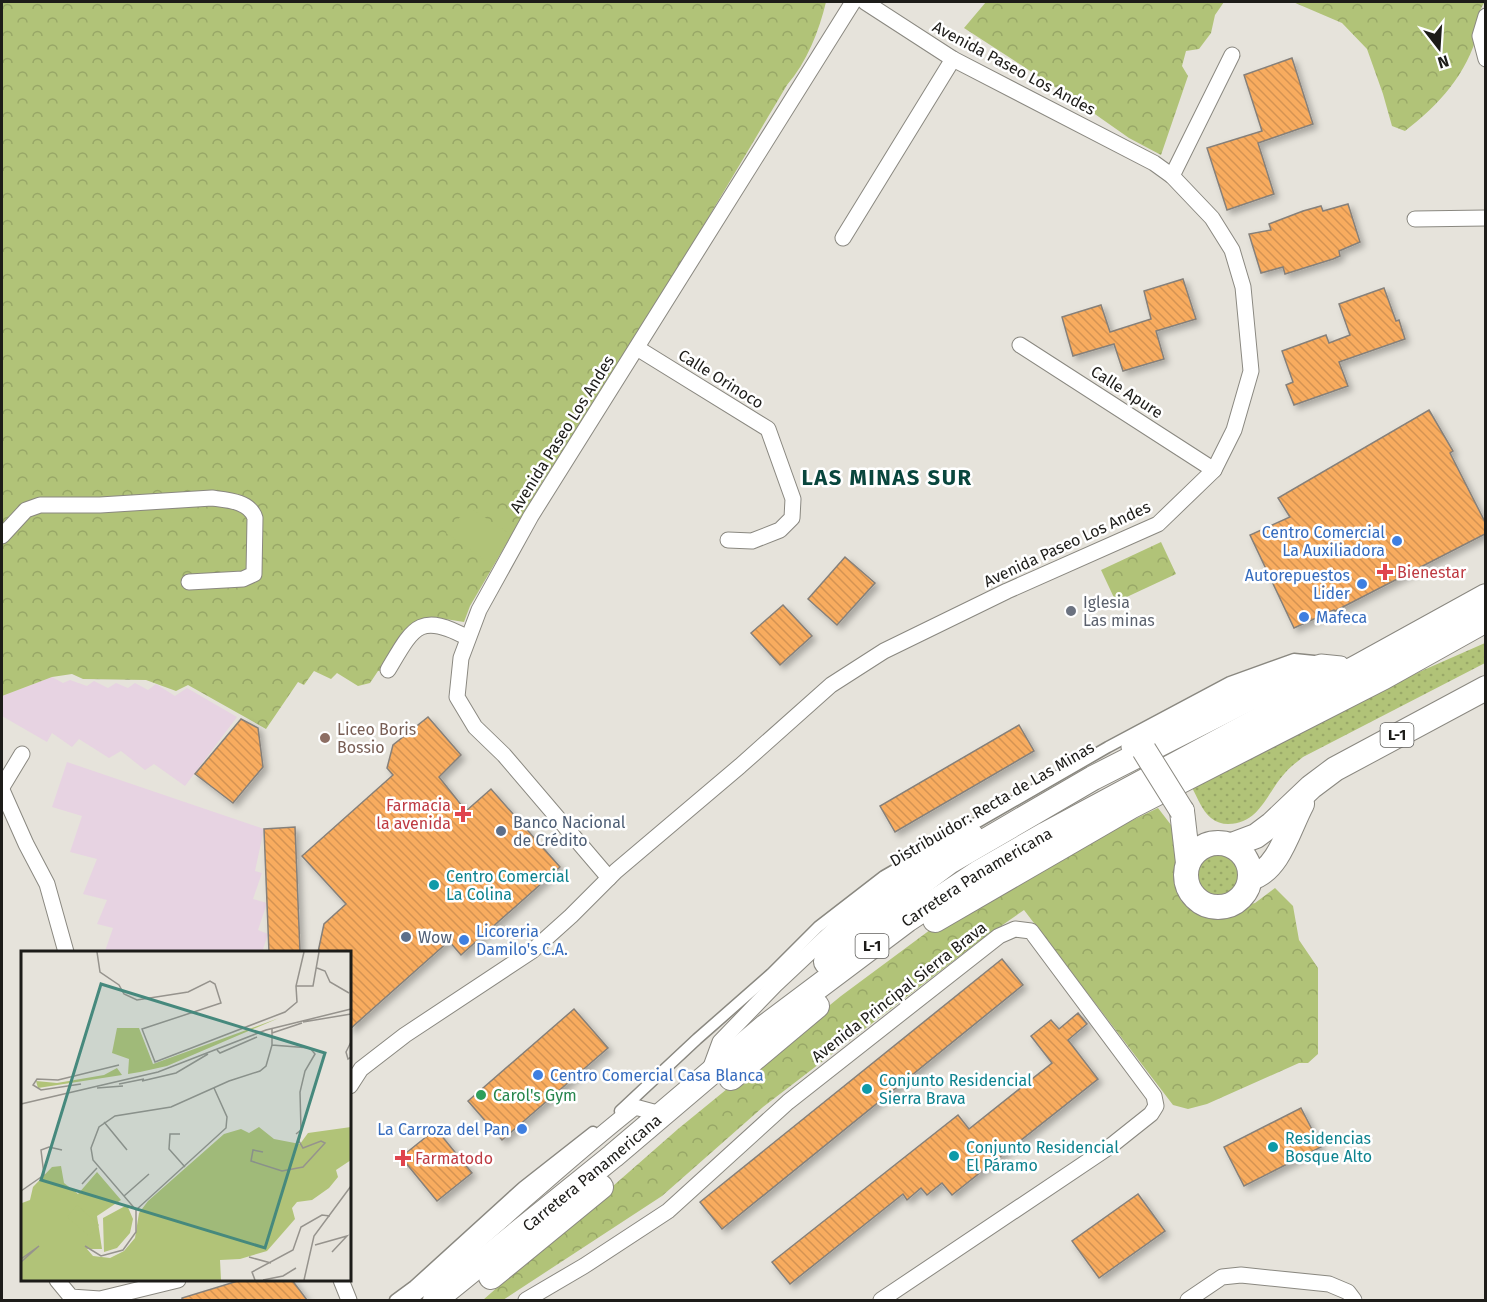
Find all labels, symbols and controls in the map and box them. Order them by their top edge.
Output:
street label: Avenida Paseo Los Andes [929,17,1099,119]
north arrow [1409,18,1469,78]
text: N [1435,51,1451,73]
street label: Calle Orinoco [675,345,767,413]
street label: Avenida Paseo Los Andes [506,352,618,516]
street label: Calle Apure [1087,362,1167,422]
district label: LAS MINAS SUR [801,464,973,491]
street label: Avenida Paseo Los Andes [981,497,1153,591]
place label: Centro Comercial La Auxiliadora [1262,523,1385,560]
marker: Centro Comercial La Auxiliadora [1390,534,1404,548]
place label: Bienestar [1397,563,1467,582]
marker: Bienestar [1378,565,1392,579]
place label: Autorepuestos Lider [1245,566,1351,603]
marker: Autorepuestos Lider [1355,577,1369,591]
place label: Iglesia Las minas [1083,593,1155,630]
marker: Iglesia Las minas [1064,604,1078,618]
place label: Mafeca [1316,608,1367,627]
marker: Mafeca [1297,610,1311,624]
place label: Liceo Boris Bossio [337,720,416,757]
road number: L-1 [1380,723,1414,747]
marker: Liceo Boris Bossio [318,731,332,745]
street label: Distribuidor: Recta de Las Minas [886,738,1098,870]
place label: Farmacia la avenida [376,796,451,833]
marker: Farmacia la avenida [456,807,470,821]
place label: Banco Nacional de Crédito [513,813,626,850]
street label: Carretera Panamericana [897,823,1055,931]
marker: Banco Nacional de Crédito [494,824,508,838]
place label: Centro Comercial La Colina [446,867,570,904]
marker: Centro Comercial La Colina [427,878,441,892]
street label: Avenida Principal Sierra Brava [808,918,990,1066]
place label: Licoreria Damilo's C.A. [476,922,568,959]
place label: Wow [418,928,452,947]
marker: Wow [399,930,413,944]
marker: Licoreria Damilo's C.A. [457,933,471,947]
road number: L-1 [856,934,888,958]
inset map [21,951,351,1281]
place label: Centro Comercial Casa Blanca [550,1066,764,1085]
marker: Centro Comercial Casa Blanca [531,1068,545,1082]
place label: Conjunto Residencial Sierra Brava [879,1071,1032,1108]
marker: Conjunto Residencial Sierra Brava [860,1082,874,1096]
place label: Carol's Gym [493,1086,577,1105]
marker: Carol's Gym [474,1088,488,1102]
street label: Carretera Panamericana [519,1110,665,1235]
place label: La Carroza del Pan [377,1120,510,1139]
marker: La Carroza del Pan [515,1122,529,1136]
place label: Residencias Bosque Alto [1285,1129,1372,1166]
place label: Conjunto Residencial El Páramo [966,1138,1119,1175]
marker: Residencias Bosque Alto [1266,1140,1280,1154]
place label: Farmatodo [415,1149,493,1168]
marker: Conjunto Residencial El Páramo [947,1149,961,1163]
marker: Farmatodo [396,1151,410,1165]

